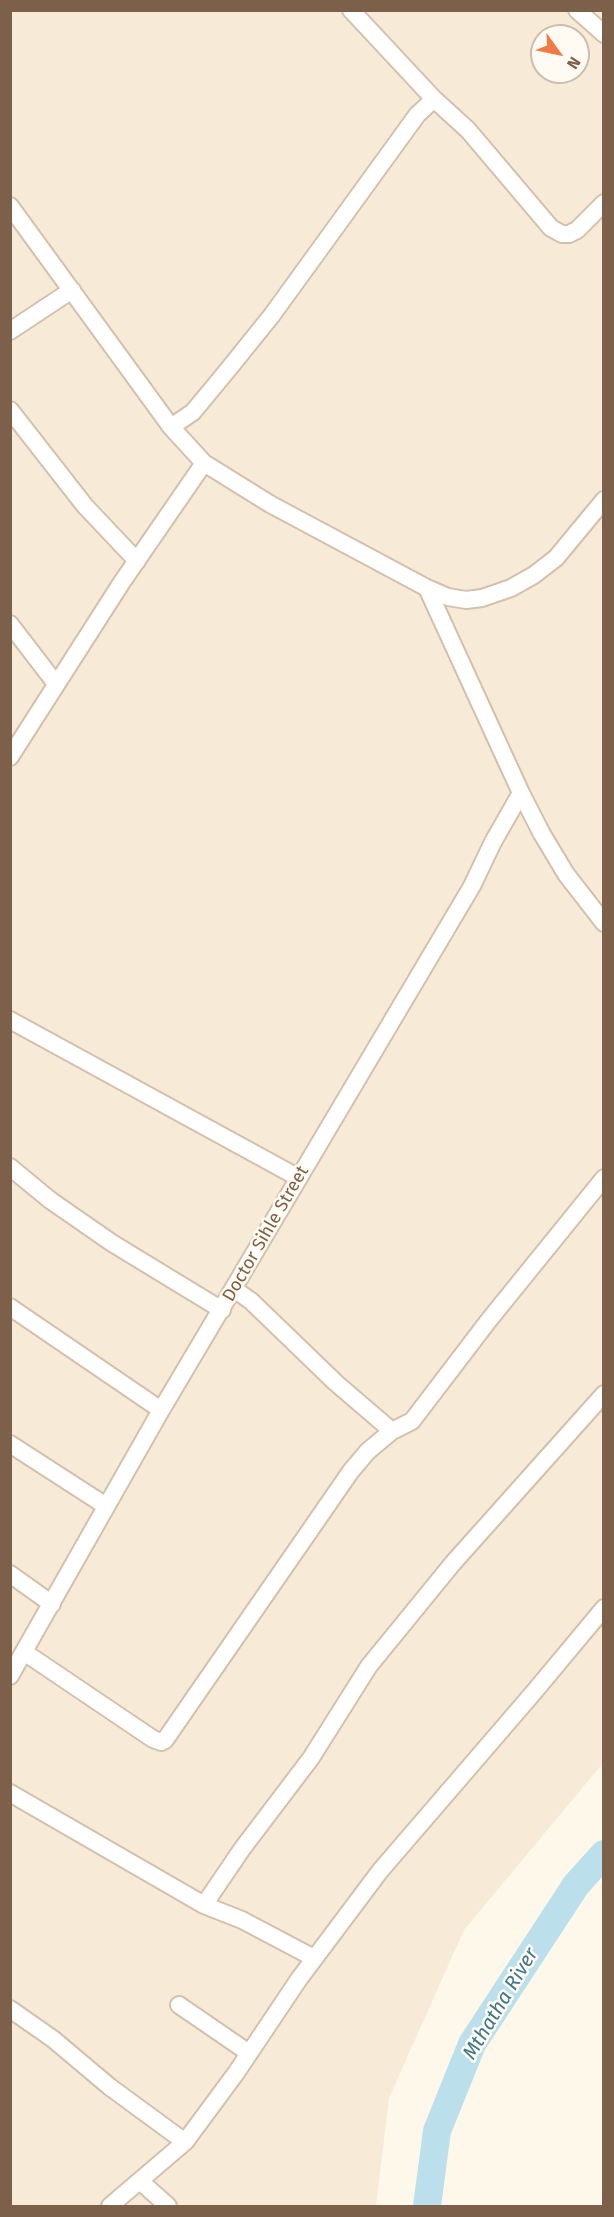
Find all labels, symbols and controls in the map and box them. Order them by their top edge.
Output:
north arrow [530,24,590,84]
text: N [563,53,585,73]
street label: Doctor Sihle Street [218,1162,314,1306]
water label: Mthatha River [458,1944,544,2064]

